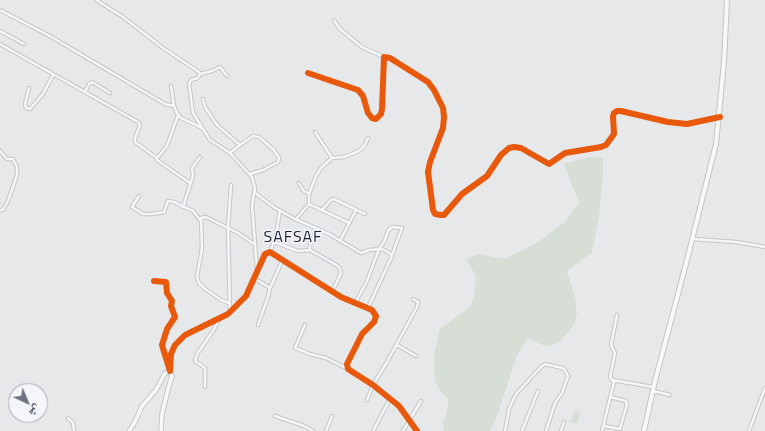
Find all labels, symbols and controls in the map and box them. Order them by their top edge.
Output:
district label: SAFSAF [264,228,322,248]
north arrow [8,383,48,423]
text: ش [26,401,45,421]

